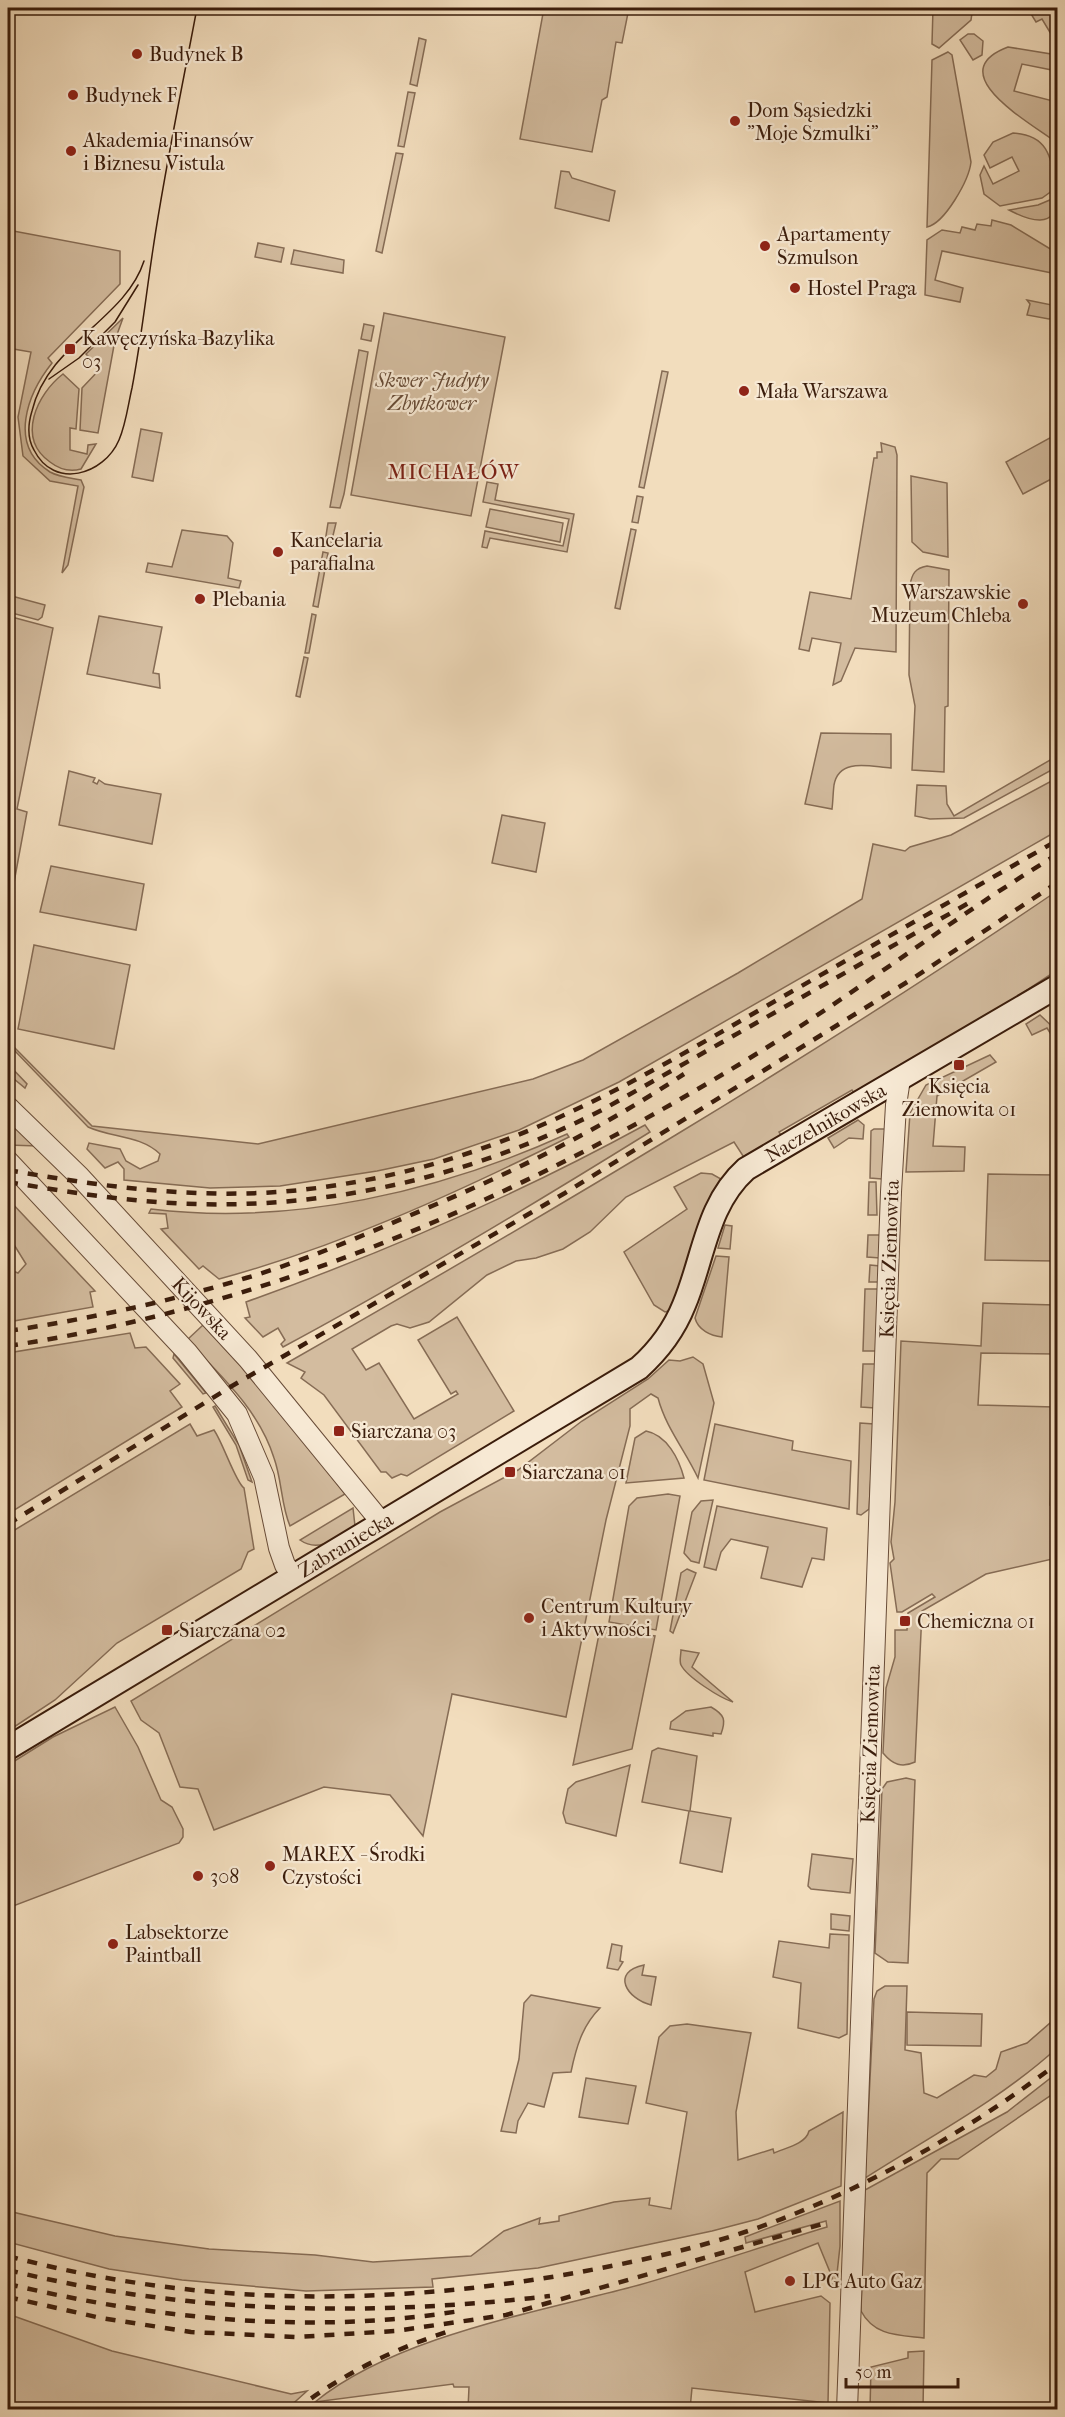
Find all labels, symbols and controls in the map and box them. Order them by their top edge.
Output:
place label: Budynek B [149,43,243,66]
marker: Budynek B [130,47,144,61]
place label: Budynek F [85,84,177,107]
marker: Budynek F [66,88,80,102]
place label: Dom Sąsiedzki "Moje Szmulki" [747,99,879,145]
marker: Dom Sąsiedzki "Moje Szmulki" [728,114,742,128]
place label: Akademia Finansów i Biznesu Vistula [82,129,255,175]
marker: Akademia Finansów i Biznesu Vistula [64,144,78,158]
place label: Apartamenty Szmulson [776,223,892,269]
marker: Apartamenty Szmulson [758,239,772,253]
place label: Hostel Praga [807,277,917,300]
marker: Hostel Praga [788,281,802,295]
place label: Kawęczyńska-Bazylika 03 [82,327,275,373]
marker: Kawęczyńska-Bazylika 03 [63,342,77,356]
park label: Skwer Judyty Zbytkower [374,369,489,415]
place label: Mała Warszawa [756,380,888,403]
marker: Mała Warszawa [737,384,751,398]
district label: MICHAŁÓW [388,459,520,484]
place label: Kancelaria parafialna [289,529,383,575]
marker: Kancelaria parafialna [271,545,285,559]
place label: Warszawskie Muzeum Chleba [871,581,1012,627]
place label: Plebania [212,588,287,611]
marker: Plebania [193,592,207,606]
marker: Warszawskie Muzeum Chleba [1016,597,1030,611]
marker: Księcia Ziemowita 01 [952,1058,966,1072]
place label: Księcia Ziemowita 01 [902,1075,1016,1121]
street label: Naczelnikowska [761,1078,891,1167]
street label: Księcia Ziemowita [875,1179,904,1339]
street label: Kijowska [167,1272,237,1345]
place label: Siarczana 03 [351,1420,456,1443]
marker: Siarczana 03 [332,1424,346,1438]
place label: Siarczana 01 [522,1461,626,1484]
marker: Siarczana 01 [503,1465,517,1479]
street label: Zabraniecka [294,1507,398,1582]
place label: Centrum Kultury i Aktywności [541,1595,694,1641]
place label: Chemiczna 01 [917,1610,1035,1633]
marker: Centrum Kultury i Aktywności [522,1611,536,1625]
marker: Chemiczna 01 [898,1614,912,1628]
place label: Siarczana 02 [179,1619,286,1642]
marker: Siarczana 02 [160,1623,174,1637]
street label: Księcia Ziemowita [856,1664,885,1824]
place label: MAREX - Środki Czystości [282,1842,425,1889]
marker: MAREX - Środki Czystości [263,1859,277,1873]
place label: 308 [210,1865,239,1888]
marker: 308 [191,1869,205,1883]
place label: Labsektorze Paintball [125,1921,229,1967]
marker: Labsektorze Paintball [106,1937,120,1951]
place label: LPG Auto Gaz [802,2270,923,2293]
marker: LPG Auto Gaz [783,2274,797,2288]
scale bar [846,2351,958,2389]
text: 50 m [855,2362,892,2383]

